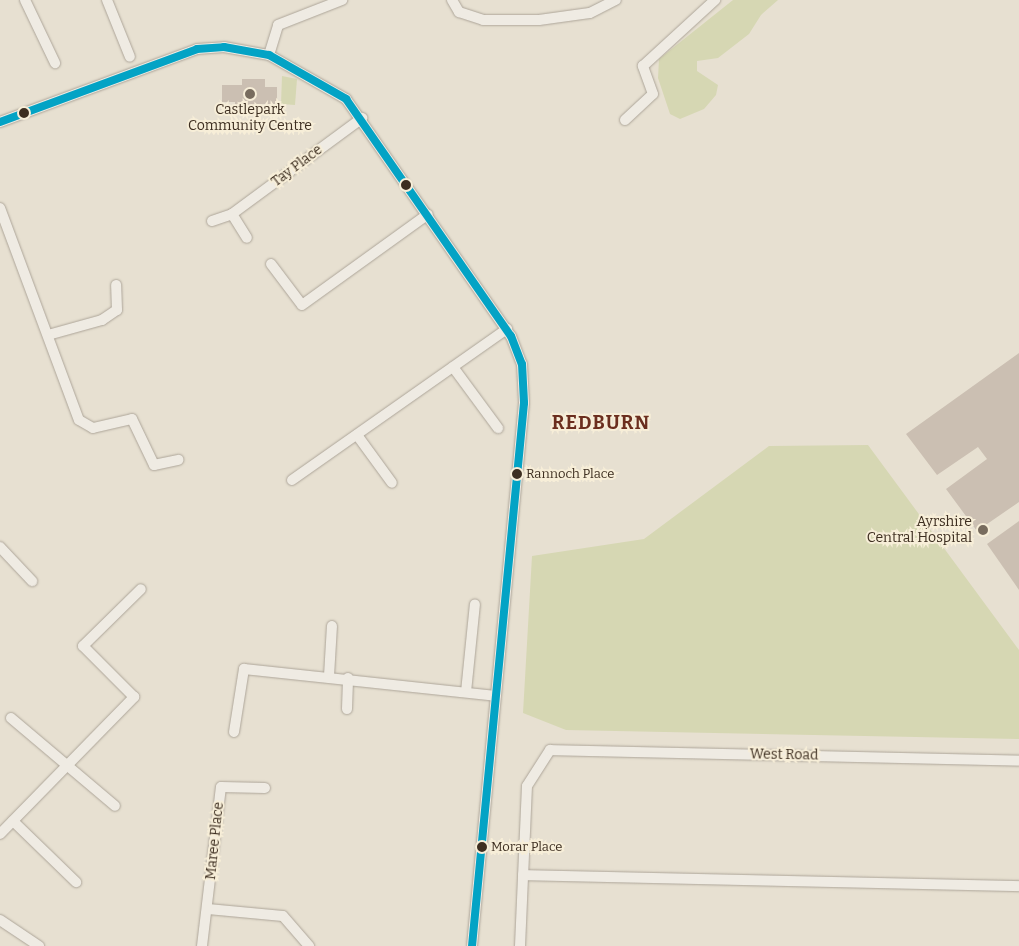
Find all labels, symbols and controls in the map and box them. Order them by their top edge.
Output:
marker: Castlepark Community Centre [244,88,256,100]
place label: Castlepark Community Centre [188,102,312,134]
unlabelled marker [19,108,29,118]
street label: Tay Place [268,142,326,190]
unlabelled marker [401,180,411,190]
district label: REDBURN [551,412,651,434]
place label: Rannoch Place [526,466,614,482]
marker: Rannoch Place [512,469,522,479]
place label: Ayrshire Central Hospital [867,514,972,546]
marker: Ayrshire Central Hospital [976,523,990,537]
street label: West Road [750,746,818,764]
street label: Maree Place [203,801,227,881]
place label: Morar Place [491,839,562,855]
marker: Morar Place [477,842,487,852]

